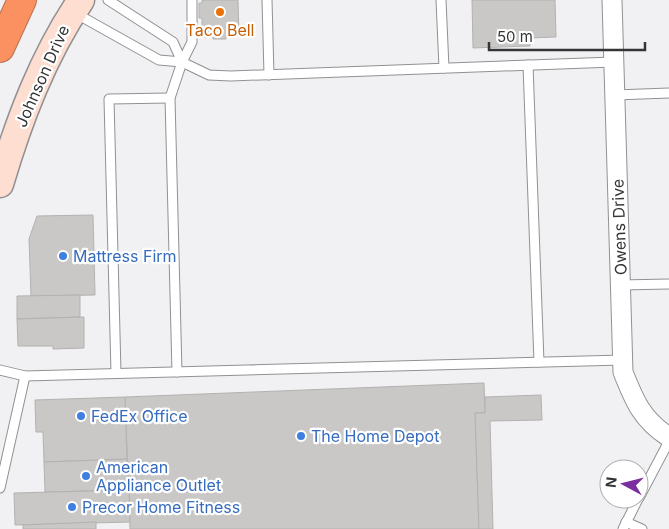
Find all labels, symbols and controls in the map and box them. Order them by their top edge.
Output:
marker: Taco Bell [214,6,226,18]
place label: Taco Bell [186,20,254,40]
scale bar [489,20,645,52]
street label: Johnson Drive [11,22,73,130]
text: 50 m [497,27,533,46]
street label: Owens Drive [607,178,631,276]
place label: Mattress Firm [73,246,177,266]
marker: Mattress Firm [57,250,69,262]
place label: FedEx Office [91,406,188,426]
marker: FedEx Office [75,410,87,422]
place label: The Home Depot [311,426,439,446]
marker: The Home Depot [295,430,307,442]
place label: American Appliance Outlet [96,457,221,495]
north arrow [599,459,649,509]
marker: American Appliance Outlet [80,470,92,482]
text: N [602,476,620,489]
place label: Precor Home Fitness [82,497,240,517]
marker: Precor Home Fitness [66,501,78,513]

